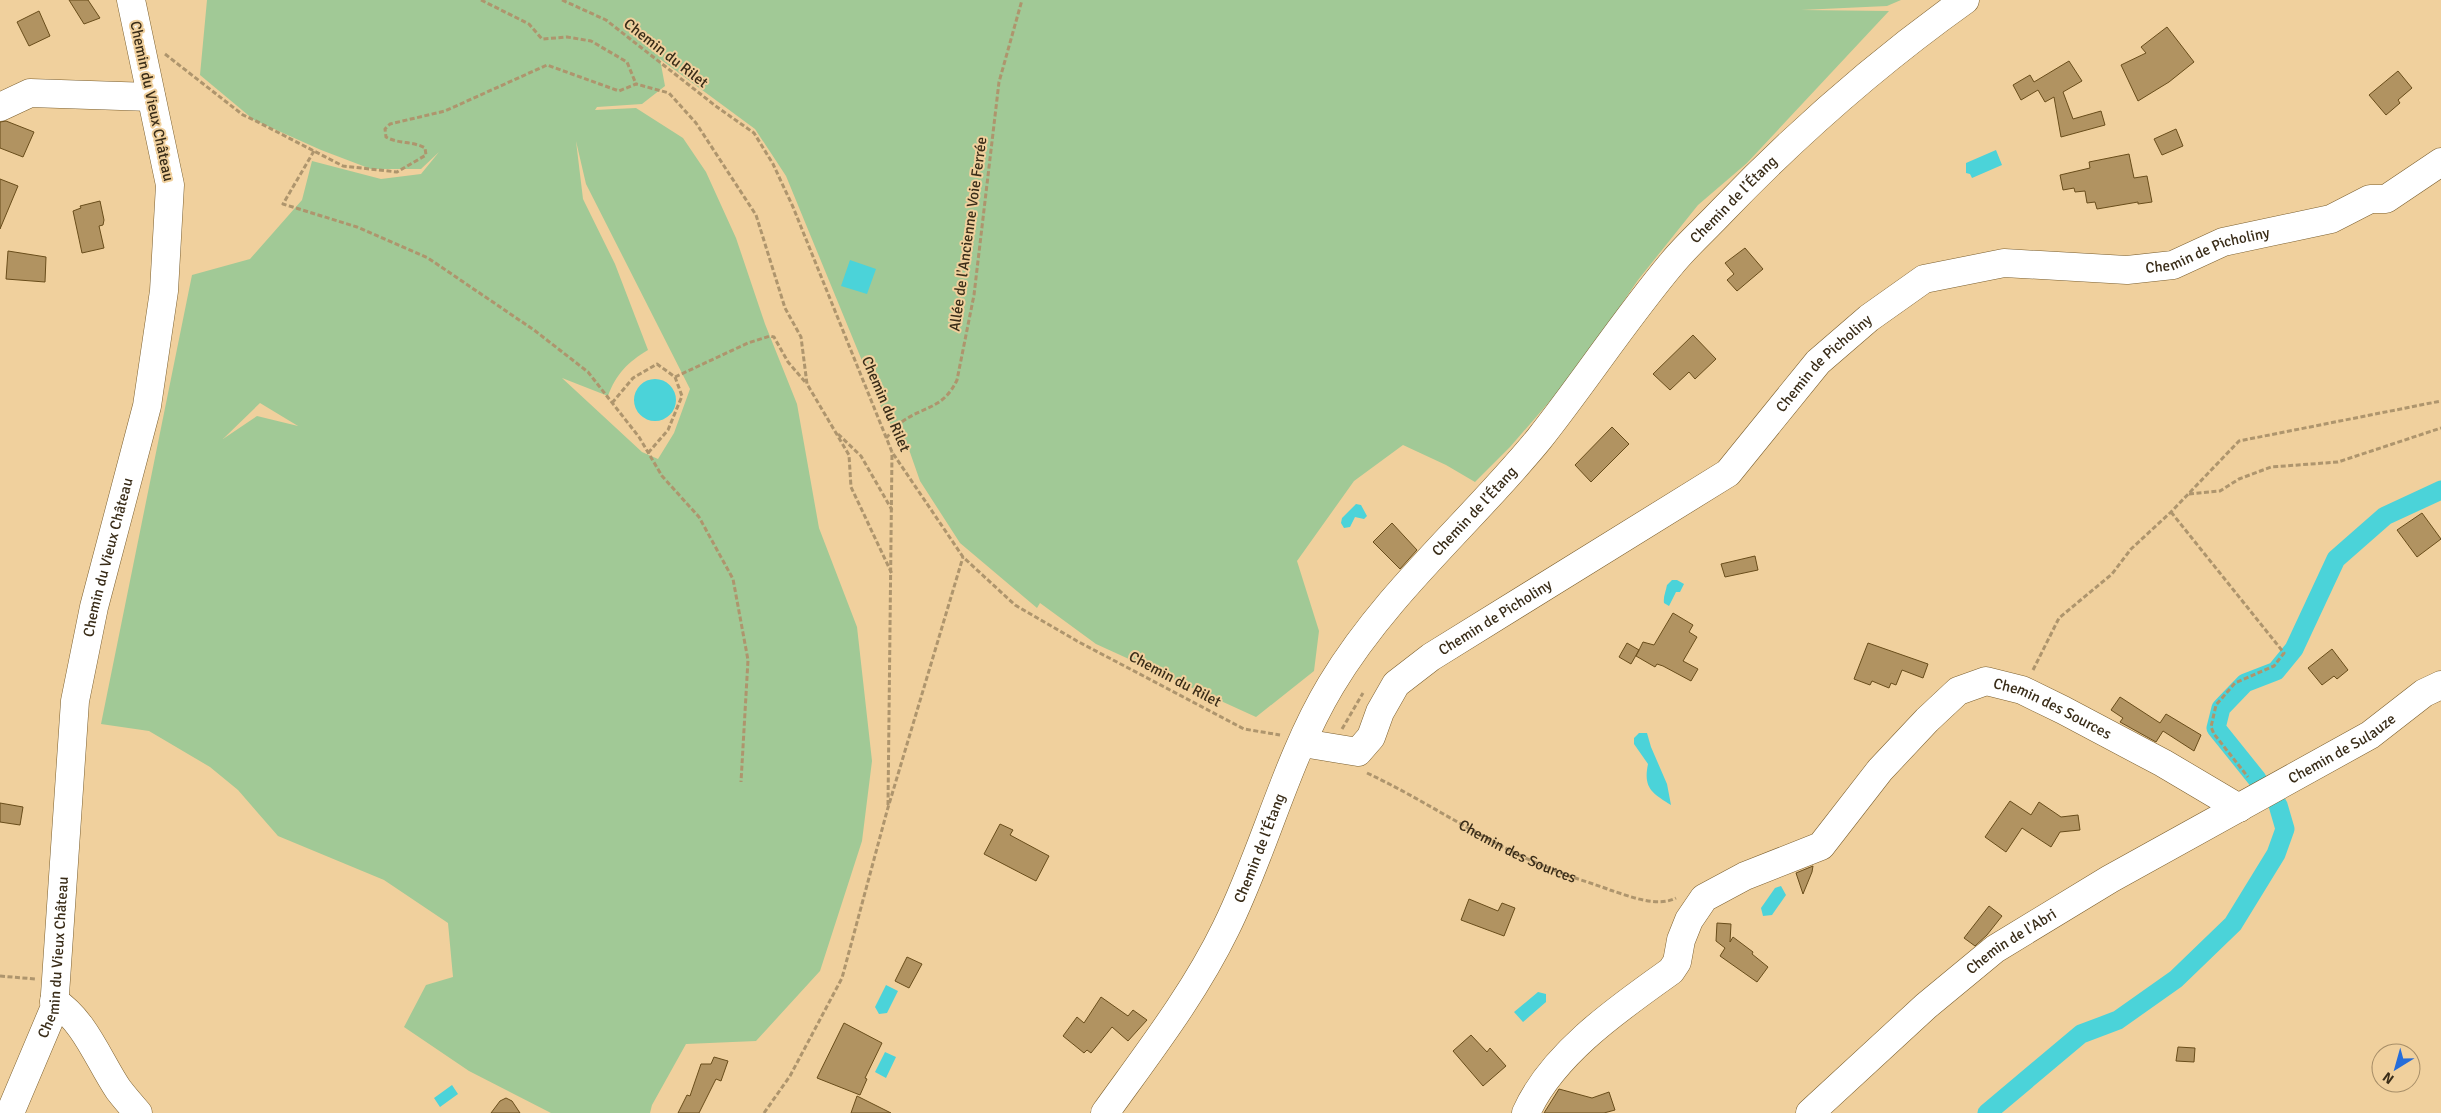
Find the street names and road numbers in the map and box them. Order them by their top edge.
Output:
street label: Chemin du Rilet [620,15,712,91]
street label: Chemin du Vieux Château [126,19,178,183]
street label: Allée de l'Ancienne Voie Ferrée [945,136,991,332]
street label: Chemin de l’Étang [1686,152,1781,247]
street label: Chemin de Picholiny [2144,223,2271,277]
street label: Chemin de Picholiny [1772,311,1875,416]
street label: Chemin du Rilet [858,354,914,454]
street label: Chemin de l’Étang [1428,463,1520,560]
street label: Chemin du Vieux Château [79,476,137,639]
street label: Chemin de Picholiny [1435,575,1555,659]
street label: Chemin du Rilet [1126,647,1224,711]
street label: Chemin des Sources [1991,674,2115,743]
street label: Chemin de Sulauze [2285,710,2399,787]
street label: Chemin de l’Étang [1230,791,1289,906]
street label: Chemin des Sources [1456,816,1579,887]
street label: Chemin du Vieux Château [34,876,72,1041]
street label: Chemin de l'Abri [1962,905,2060,978]

